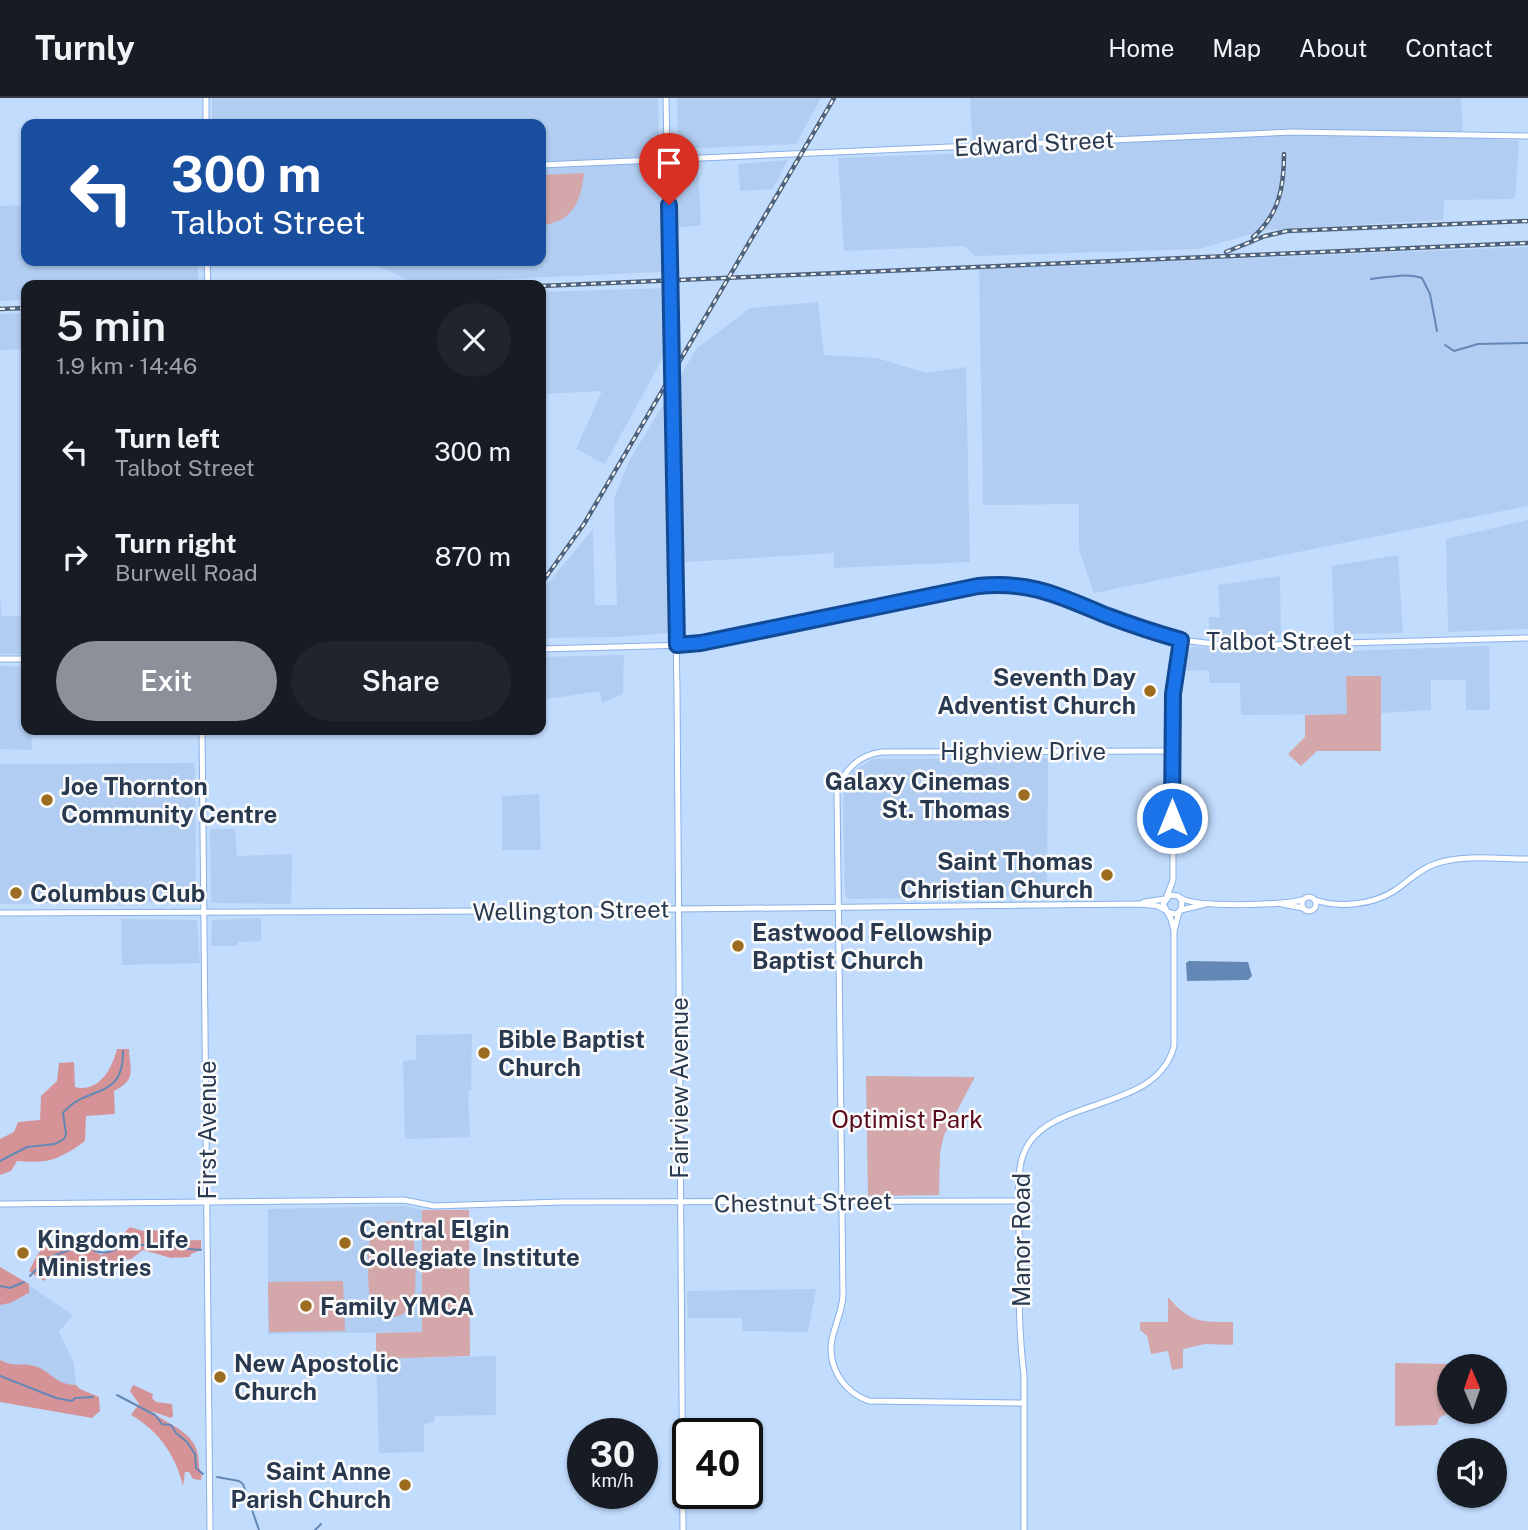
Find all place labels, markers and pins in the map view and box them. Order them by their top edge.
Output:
pin [639,133,699,205]
place label: Seventh Day Adventist Church [937,663,1136,719]
marker: Seventh Day Adventist Church [1142,683,1158,699]
place label: Galaxy Cinemas St. Thomas [825,767,1010,823]
place label: Joe Thornton Community Centre [61,772,277,828]
marker: Galaxy Cinemas St. Thomas [1016,787,1032,803]
marker: Joe Thornton Community Centre [39,792,55,808]
place label: Saint Thomas Christian Church [900,847,1093,903]
marker: Saint Thomas Christian Church [1099,867,1115,883]
place label: Columbus Club [30,879,205,907]
marker: Columbus Club [8,885,24,901]
place label: Eastwood Fellowship Baptist Church [752,918,992,974]
marker: Eastwood Fellowship Baptist Church [730,938,746,954]
place label: Bible Baptist Church [498,1025,645,1081]
marker: Bible Baptist Church [476,1045,492,1061]
place label: Central Elgin Collegiate Institute [359,1215,580,1271]
place label: Kingdom Life Ministries [37,1225,189,1281]
marker: Central Elgin Collegiate Institute [337,1235,353,1251]
marker: Kingdom Life Ministries [15,1245,31,1261]
place label: Family YMCA [320,1292,474,1320]
marker: Family YMCA [298,1298,314,1314]
place label: New Apostolic Church [234,1349,399,1405]
marker: New Apostolic Church [212,1369,228,1385]
place label: Saint Anne Parish Church [231,1457,391,1513]
marker: Saint Anne Parish Church [397,1477,413,1493]

